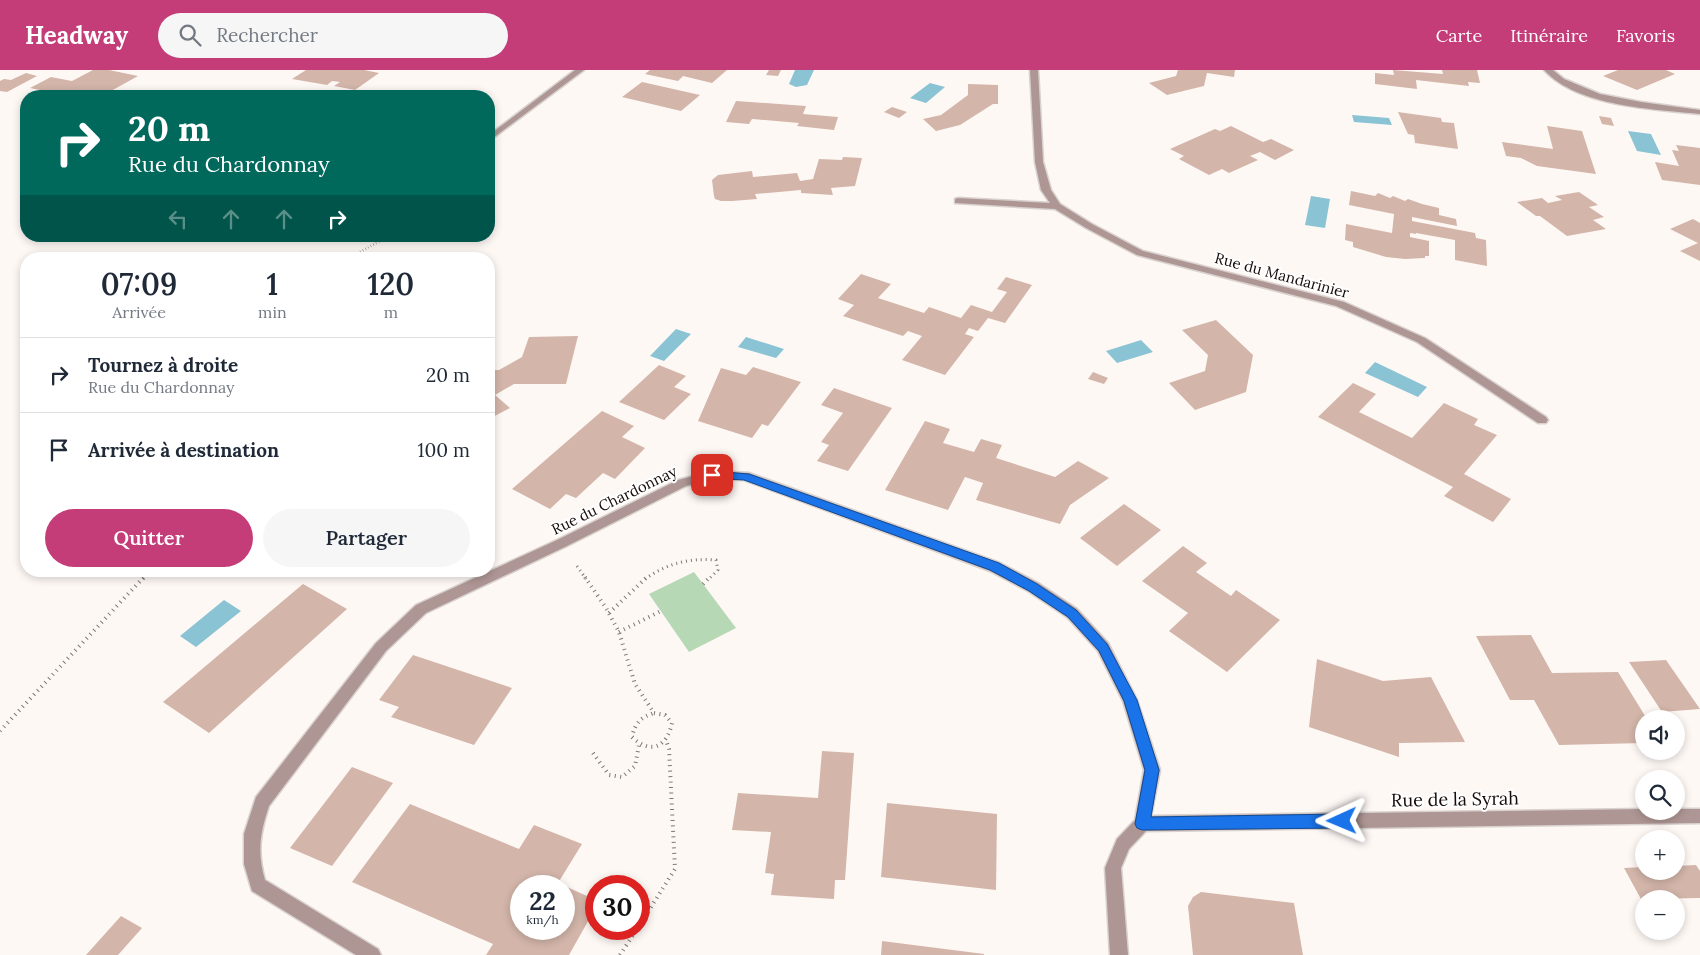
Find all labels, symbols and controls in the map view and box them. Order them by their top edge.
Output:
search box [158,13,508,58]
text: Headway [25,20,128,51]
icon: search [176,21,204,49]
text: Rechercher [216,23,318,47]
text: Carte [1436,24,1482,47]
text: Itinéraire [1510,24,1588,47]
text: Favoris [1616,24,1675,47]
text: 20 m [128,106,210,151]
icon: right [45,110,110,175]
text: Rue du Chardonnay [128,150,330,178]
icon: left [164,205,192,233]
icon: ahead [217,205,245,233]
icon: ahead [270,205,298,233]
icon: right [323,205,351,233]
street label: Rue du Mandarinier [1213,248,1352,302]
text: 07:09 [101,265,177,303]
text: 1 [266,265,278,303]
text: 120 [367,265,414,303]
text: Arrivée [112,302,166,322]
text: min [258,302,287,322]
text: m [384,302,398,322]
text: Tournez à droite [88,353,238,377]
icon: right [45,361,73,389]
text: 20 m [426,363,470,387]
text: Rue du Chardonnay [88,377,235,397]
icon: arrive [45,436,73,464]
text: Arrivée à destination [88,438,279,462]
text: 100 m [418,438,470,462]
pin [691,454,733,496]
street label: Rue du Chardonnay [548,461,680,539]
icon: arrive [698,461,726,489]
button: Quitter [45,509,253,567]
button: Partager [263,509,470,567]
map controls [1635,710,1685,940]
button: sound [1635,710,1685,760]
button: search [1635,770,1685,820]
street label: Rue de la Syrah [1391,786,1519,812]
position arrow [1315,794,1367,846]
button: + [1635,830,1685,880]
speed limit sign: 30 [585,875,650,940]
text: 22 [529,885,556,917]
button: − [1635,890,1685,940]
text: km/h [526,912,559,927]

